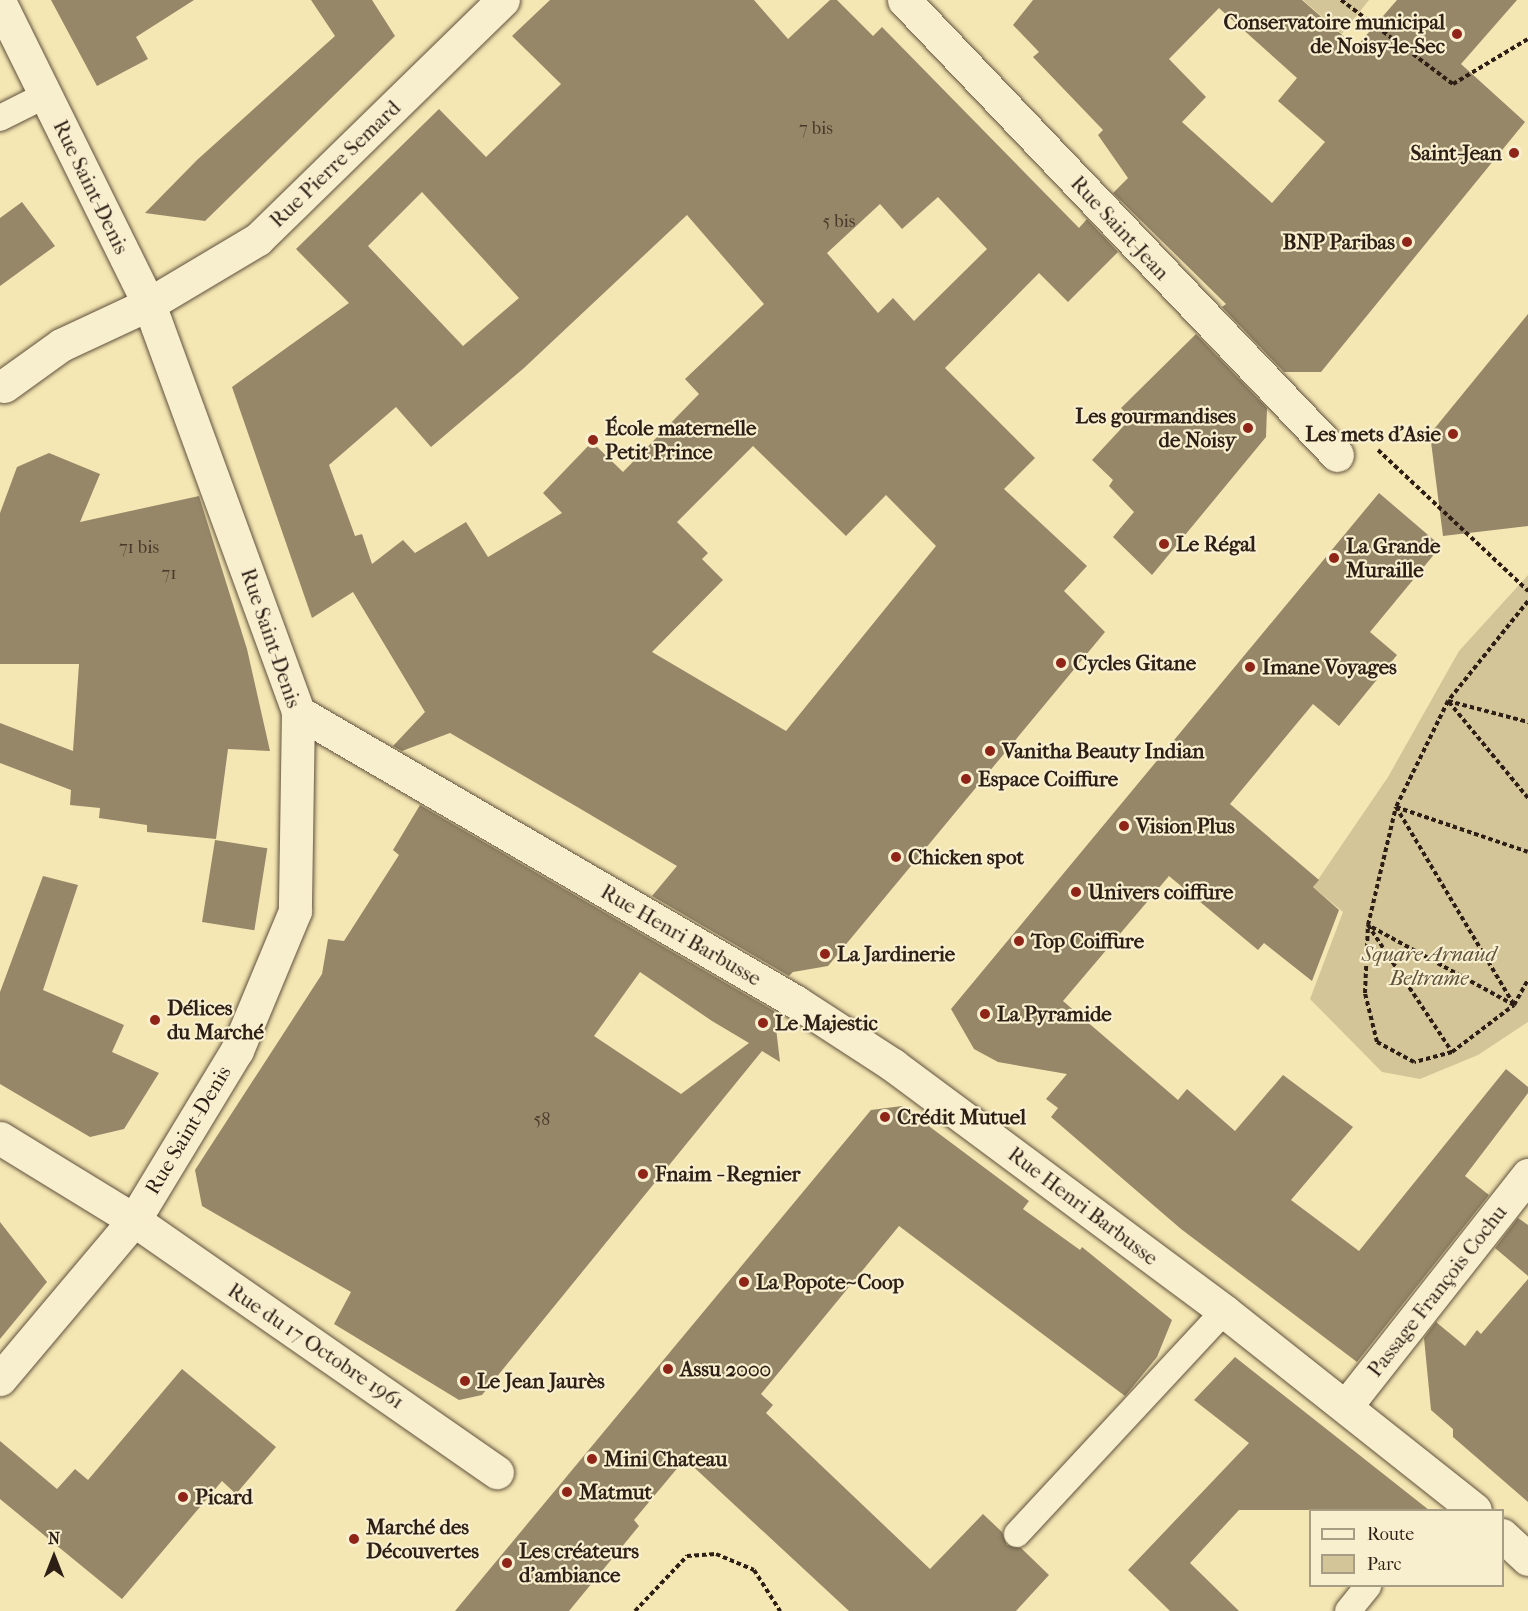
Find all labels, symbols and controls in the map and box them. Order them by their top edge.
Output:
place label: Conservatoire municipal de Noisy-le-Sec [1223,9,1445,59]
marker: Conservatoire municipal de Noisy-le-Sec [1450,27,1464,41]
street label: Rue Pierre Semard [264,95,406,233]
street label: Rue Saint-Denis [48,116,134,258]
house number: 7 bis [799,118,833,140]
place label: Saint-Jean [1411,140,1502,166]
marker: Saint-Jean [1507,146,1521,160]
street label: Rue Saint-Jean [1065,171,1175,285]
house number: 5 bis [823,211,855,233]
place label: BNP Paribas [1283,229,1395,255]
marker: BNP Paribas [1400,235,1414,249]
place label: Les gourmandises de Noisy [1075,403,1236,453]
place label: École maternelle Petit Prince [605,415,756,465]
marker: Les gourmandises de Noisy [1241,421,1255,435]
place label: Les mets d'Asie [1305,421,1441,447]
marker: Les mets d'Asie [1446,427,1460,441]
marker: École maternelle Petit Prince [586,433,600,447]
place label: Le Régal [1176,531,1256,557]
place label: La Grande Muraille [1346,533,1440,583]
house number: 71 bis [119,537,159,559]
marker: Le Régal [1157,537,1171,551]
marker: La Grande Muraille [1327,551,1341,565]
house number: 71 [161,563,177,585]
street label: Rue Saint-Denis [235,565,307,711]
place label: Cycles Gitane [1073,650,1196,676]
place label: Imane Voyages [1262,654,1397,680]
marker: Cycles Gitane [1054,656,1068,670]
marker: Imane Voyages [1243,660,1257,674]
place label: Vanitha Beauty Indian [1002,738,1204,764]
marker: Vanitha Beauty Indian [983,744,997,758]
place label: Espace Coiffure [978,766,1118,792]
marker: Espace Coiffure [959,772,973,786]
place label: Vision Plus [1136,813,1235,839]
marker: Vision Plus [1117,819,1131,833]
place label: Chicken spot [908,844,1024,870]
marker: Chicken spot [889,850,903,864]
street label: Rue Henri Barbusse [596,879,766,991]
place label: Univers coiffure [1088,879,1233,905]
marker: Univers coiffure [1069,885,1083,899]
place label: Top Coiffure [1031,928,1144,954]
marker: Top Coiffure [1012,934,1026,948]
place label: La Jardinerie [837,941,955,967]
park label: Square Arnaud Beltrame [1362,941,1496,991]
marker: La Jardinerie [818,947,832,961]
place label: Délices du Marché [167,995,264,1045]
place label: La Pyramide [997,1001,1112,1027]
marker: La Pyramide [978,1007,992,1021]
place label: Le Majestic [775,1010,878,1036]
marker: Délices du Marché [148,1013,162,1027]
marker: Le Majestic [756,1016,770,1030]
street label: Rue Saint-Denis [140,1061,236,1199]
place label: Crédit Mutuel [897,1104,1026,1130]
house number: 58 [534,1109,550,1131]
marker: Crédit Mutuel [878,1110,892,1124]
street label: Rue Henri Barbusse [1003,1141,1163,1271]
place label: Fnaim - Regnier [655,1161,801,1187]
marker: Fnaim - Regnier [636,1167,650,1181]
street label: Passage François Cochu [1362,1200,1512,1382]
place label: La Popote~Coop [756,1269,904,1295]
marker: La Popote~Coop [737,1275,751,1289]
street label: Rue du 17 Octobre 1961 [223,1278,409,1414]
place label: Assu 2000 [680,1356,771,1382]
marker: Assu 2000 [661,1362,675,1376]
place label: Le Jean Jaurès [477,1368,605,1394]
marker: Le Jean Jaurès [458,1374,472,1388]
place label: Mini Chateau [604,1446,727,1472]
marker: Mini Chateau [585,1452,599,1466]
place label: Matmut [579,1479,652,1505]
place label: Picard [195,1484,253,1510]
marker: Matmut [560,1485,574,1499]
marker: Picard [176,1490,190,1504]
legend [1309,1509,1504,1587]
place label: Marché des Découvertes [366,1514,479,1564]
text: Route [1367,1524,1414,1545]
north arrow [24,1527,84,1587]
text: N [48,1529,60,1548]
marker: Marché des Découvertes [347,1532,361,1546]
place label: Les créateurs d'ambiance [519,1538,639,1588]
text: Parc [1367,1554,1402,1575]
marker: Les créateurs d'ambiance [500,1556,514,1570]

